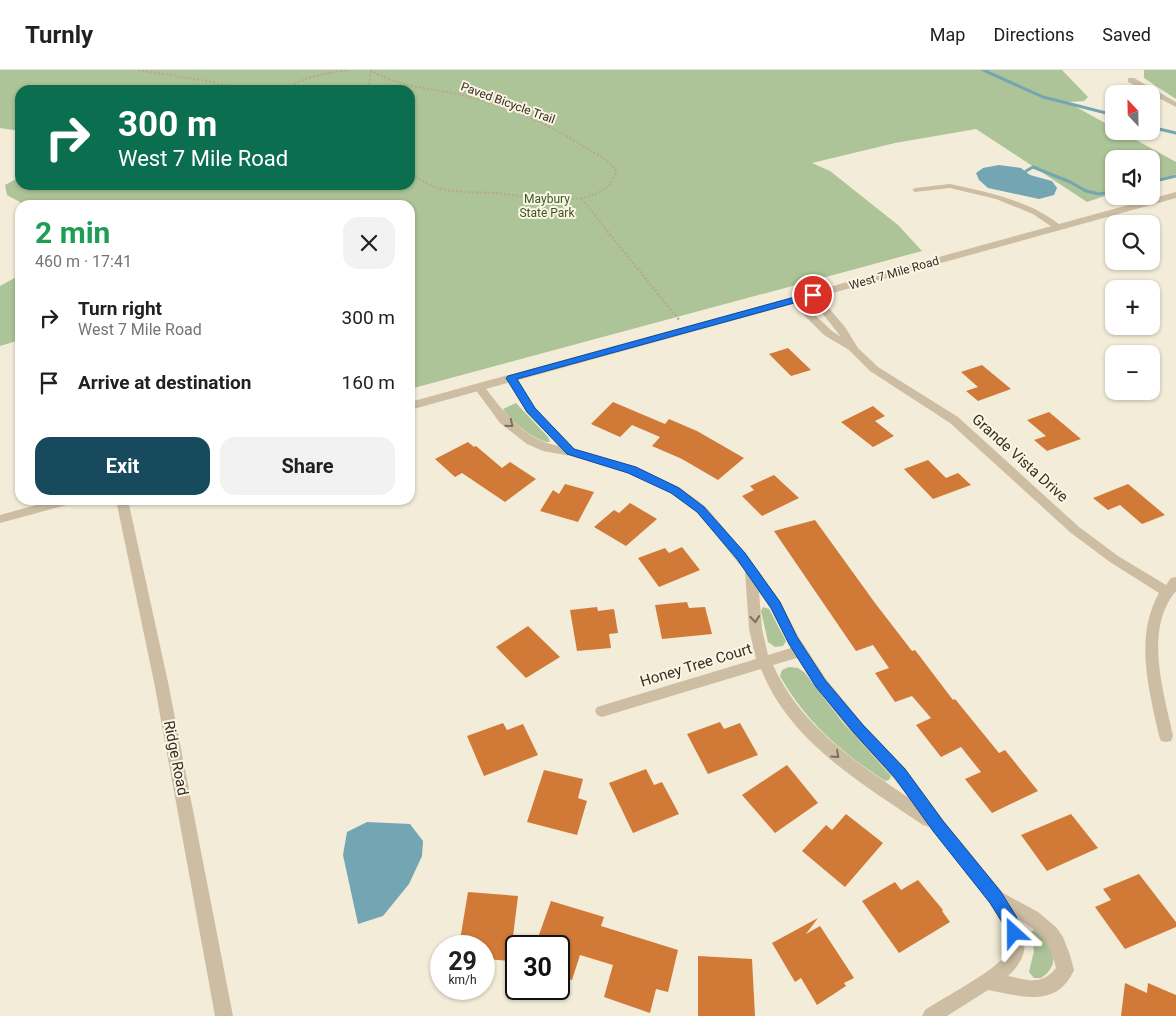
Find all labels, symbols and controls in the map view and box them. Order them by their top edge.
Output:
text: Turnly [25,21,93,49]
text: Map [930,24,965,45]
text: Directions [993,24,1074,45]
text: Saved [1102,24,1151,45]
street label: Paved Bicycle Trail [459,79,557,127]
north arrow [1105,85,1160,140]
map controls [1105,85,1160,400]
text: 300 m [118,104,217,145]
icon: right [35,105,100,170]
text: West 7 Mile Road [118,146,288,171]
button: sound [1105,150,1160,205]
park label: Maybury State Park [519,192,575,220]
text: 2 min [35,215,110,250]
button: search [1105,215,1160,270]
button: close [343,217,395,269]
text: 460 m · 17:41 [35,252,132,271]
street label: West 7 Mile Road [847,253,941,293]
pin [792,274,834,316]
button: + [1105,280,1160,335]
icon: arrive [799,281,827,309]
text: Turn right [78,297,162,320]
icon: right [35,304,63,332]
text: 300 m [342,306,395,329]
text: West 7 Mile Road [78,320,202,339]
button: − [1105,345,1160,400]
icon: arrive [35,369,63,397]
text: Arrive at destination [78,371,251,394]
text: 160 m [342,371,395,394]
street label: Grande Vista Drive [968,410,1072,506]
one-way arrow [504,419,513,428]
button: Exit [35,437,210,495]
button: Share [220,437,395,495]
one-way arrow [749,616,760,624]
street label: Honey Tree Court [638,639,754,691]
street label: Ridge Road [160,719,192,797]
one-way arrow [830,749,839,758]
position arrow [987,906,1039,958]
speed limit sign: 30 [505,935,570,1000]
text: 29 [448,947,477,976]
text: km/h [448,973,477,987]

